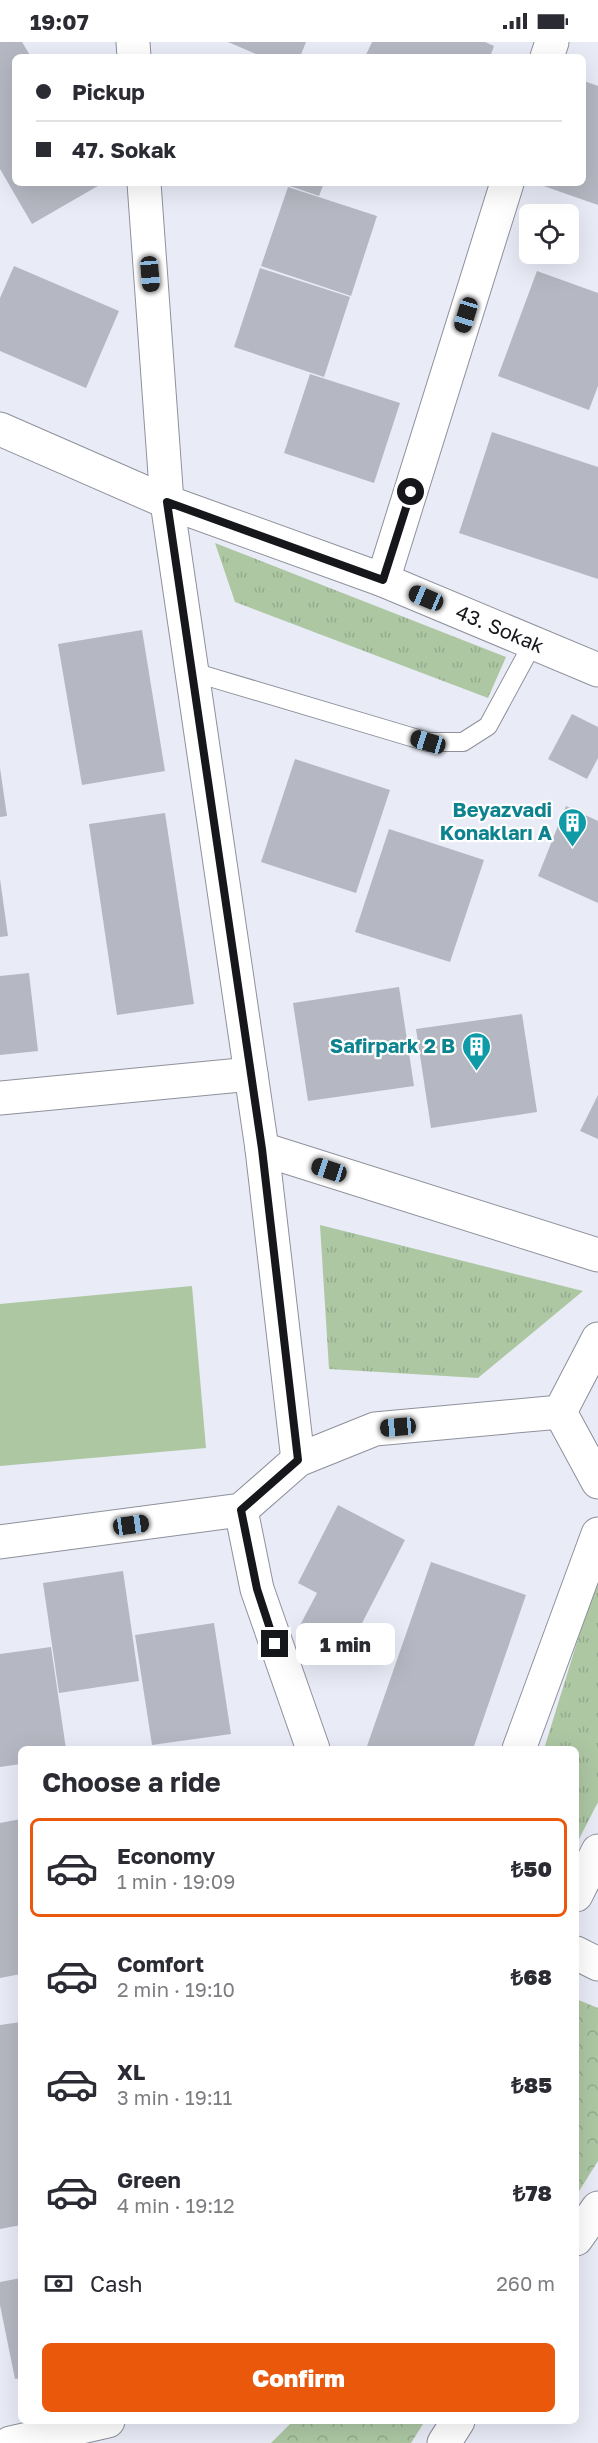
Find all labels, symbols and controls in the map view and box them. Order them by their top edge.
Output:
text: 19:07 [30,8,89,35]
text: Pickup [72,78,145,105]
text: 47. Sokak [72,136,176,163]
map controls [519,204,579,264]
button: locate [519,204,579,264]
car [139,255,161,293]
car [452,295,480,335]
route start [397,478,424,505]
car [406,583,446,613]
street label: 43. Sokak [453,599,548,657]
car [408,728,448,756]
place label: Beyazvadi Konakları A [440,797,552,844]
building icon: Beyazvadi Konakları A [557,806,589,848]
building icon: Safirpark 2 B [460,1030,492,1072]
place label: Safirpark 2 B [330,1033,455,1057]
car [309,1156,349,1184]
car [379,1416,417,1438]
car [112,1514,150,1536]
callout: 1 min [296,1623,395,1665]
route end [261,1630,288,1657]
text: 1 min [320,1632,371,1656]
text: Choose a ride [42,1766,221,1798]
icon: car [45,1841,99,1895]
text: Economy [117,1842,215,1869]
text: ₺50 [511,1855,552,1882]
text: 1 min · 19:09 [117,1869,235,1893]
icon: car [45,1949,99,2003]
text: Comfort [117,1950,204,1977]
text: ₺68 [511,1963,552,1990]
text: 2 min · 19:10 [117,1977,235,2001]
icon: car [45,2057,99,2111]
text: XL [117,2058,145,2085]
text: ₺85 [511,2071,552,2098]
text: 3 min · 19:11 [117,2085,232,2109]
icon: car [45,2165,99,2219]
text: Green [117,2166,181,2193]
text: ₺78 [513,2179,552,2206]
text: 4 min · 19:12 [117,2193,235,2217]
icon: cash [42,2267,75,2300]
text: Cash [90,2270,143,2297]
text: 260 m [496,2271,555,2295]
button: Confirm [42,2343,555,2412]

